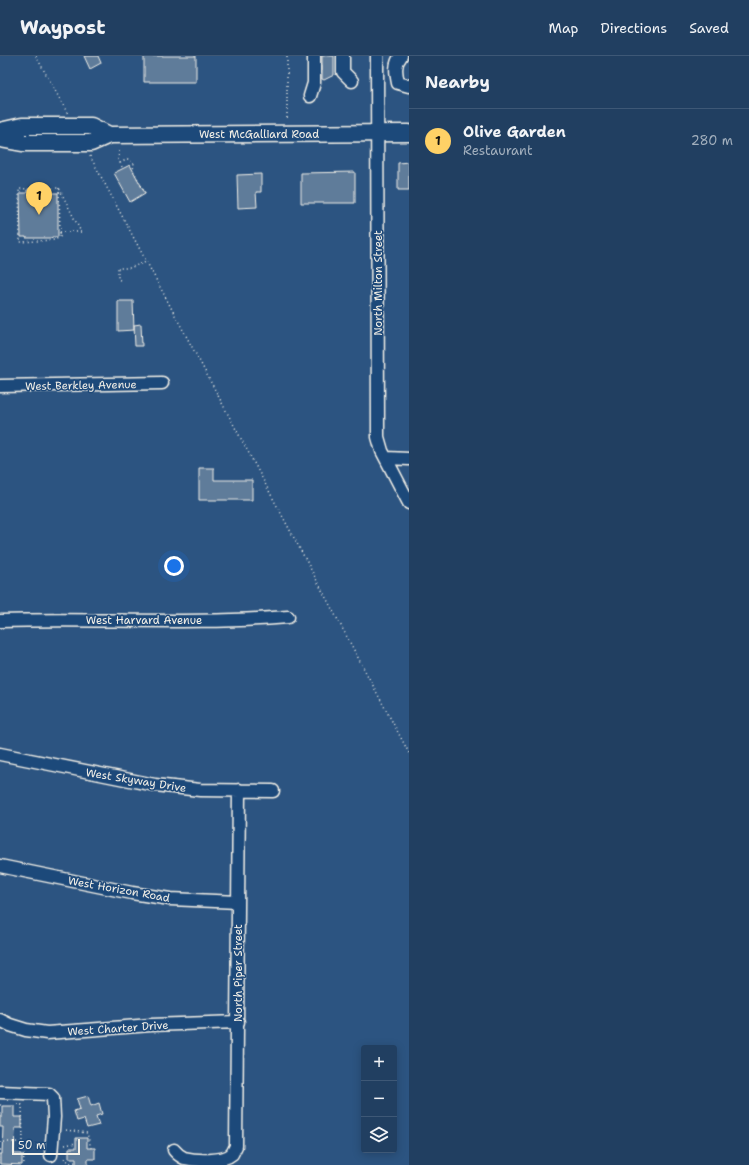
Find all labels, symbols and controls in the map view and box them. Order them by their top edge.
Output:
text: Waypost [20,15,105,40]
text: Map [549,19,579,37]
text: Directions [601,19,667,37]
text: Saved [689,19,729,37]
text: Nearby [425,71,490,93]
text: Olive Garden [463,122,566,142]
street label: West McGalliard Road [199,127,319,142]
text: 1 [435,132,441,149]
text: 280 m [691,132,733,149]
text: Restaurant [463,142,533,159]
pin: 1 [26,182,52,215]
street label: North Milton Street [371,230,386,336]
street label: West Berkley Avenue [25,377,137,394]
your location [164,556,184,576]
street label: West Harvard Avenue [86,613,202,628]
street label: West Skyway Drive [85,765,187,796]
street label: West Horizon Road [67,873,171,906]
street label: North Piper Street [231,924,246,1022]
street label: West Charter Drive [67,1017,169,1040]
map controls [361,1045,397,1153]
button: + [361,1045,397,1081]
button: − [361,1081,397,1117]
button: layers [361,1117,397,1153]
scale bar [12,1137,80,1156]
text: 50 m [18,1138,46,1153]

